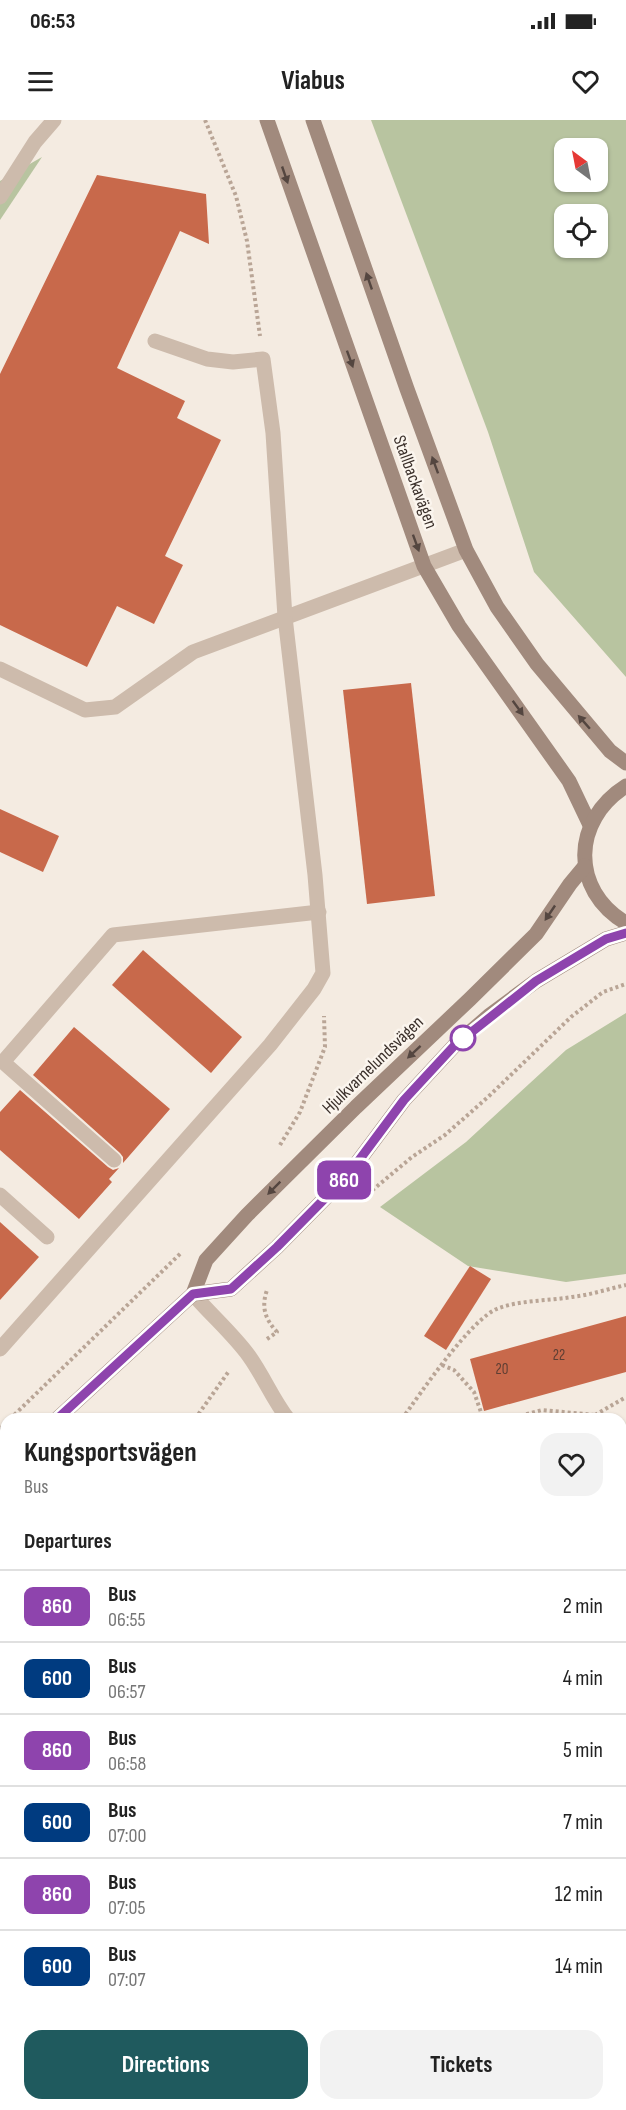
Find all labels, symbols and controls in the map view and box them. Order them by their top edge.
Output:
text: 06:53 [30,8,75,35]
icon: menu [24,65,57,98]
text: Viabus [281,65,345,97]
icon: heart [569,65,602,98]
north arrow [554,138,608,192]
map controls [554,138,608,258]
one-way arrow [281,166,291,184]
button: locate [554,204,608,258]
one-way arrow [364,272,374,290]
one-way arrow [345,350,355,368]
street label: Stallbackavägen [388,433,442,531]
one-way arrow [430,456,439,474]
one-way arrow [411,534,421,552]
one-way arrow [512,700,524,716]
one-way arrow [578,715,591,730]
one-way arrow [544,905,556,921]
street label: Hjulkvarnelundsvägen [318,1012,428,1118]
unlabelled marker [450,1025,476,1051]
one-way arrow [406,1045,421,1059]
line badge: 860 [310,1160,379,1200]
text: 860 [329,1168,359,1193]
one-way arrow [267,1181,281,1195]
house number: 22 [553,1346,565,1365]
house number: 20 [496,1360,508,1379]
button: heart [540,1433,603,1496]
text: Kungsportsvägen [24,1436,197,1469]
text: Bus [24,1475,48,1499]
text: Departures [24,1528,112,1555]
text: Bus [108,1581,137,1608]
text: 2 min [563,1593,603,1620]
text: 860 [42,1594,72,1619]
text: 06:55 [108,1608,146,1632]
text: Bus [108,1653,137,1680]
text: 4 min [563,1665,603,1692]
text: 600 [42,1666,72,1691]
text: 06:57 [108,1680,145,1704]
text: Bus [108,1725,137,1752]
text: 5 min [563,1737,603,1764]
text: 860 [42,1738,72,1763]
text: 06:58 [108,1752,146,1776]
text: Bus [108,1797,137,1824]
text: 7 min [563,1809,603,1836]
text: 600 [42,1810,72,1835]
text: 07:00 [108,1824,146,1848]
text: Bus [108,1869,137,1896]
text: 12 min [555,1881,603,1908]
text: 860 [42,1882,72,1907]
text: 07:05 [108,1896,145,1920]
text: Bus [108,1941,137,1968]
text: 14 min [555,1953,603,1980]
text: 600 [42,1954,72,1979]
text: 07:07 [108,1968,145,1992]
button: Directions [24,2030,308,2099]
button: Tickets [320,2030,603,2099]

